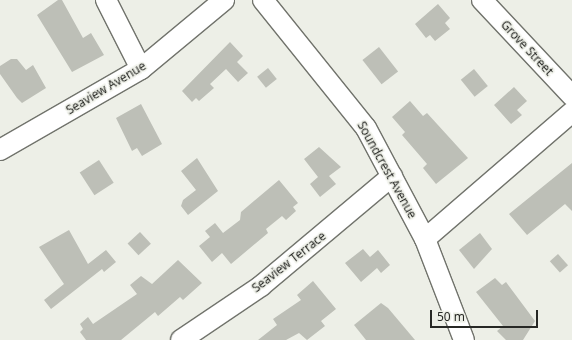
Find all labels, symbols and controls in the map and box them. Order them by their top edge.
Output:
street label: Grove Street [498,18,556,78]
street label: Seaview Avenue [64,59,148,117]
street label: Soundcrest Avenue [354,119,420,221]
street label: Seaview Terrace [249,229,329,295]
scale bar [432,302,540,328]
text: 50 m [437,308,465,325]

